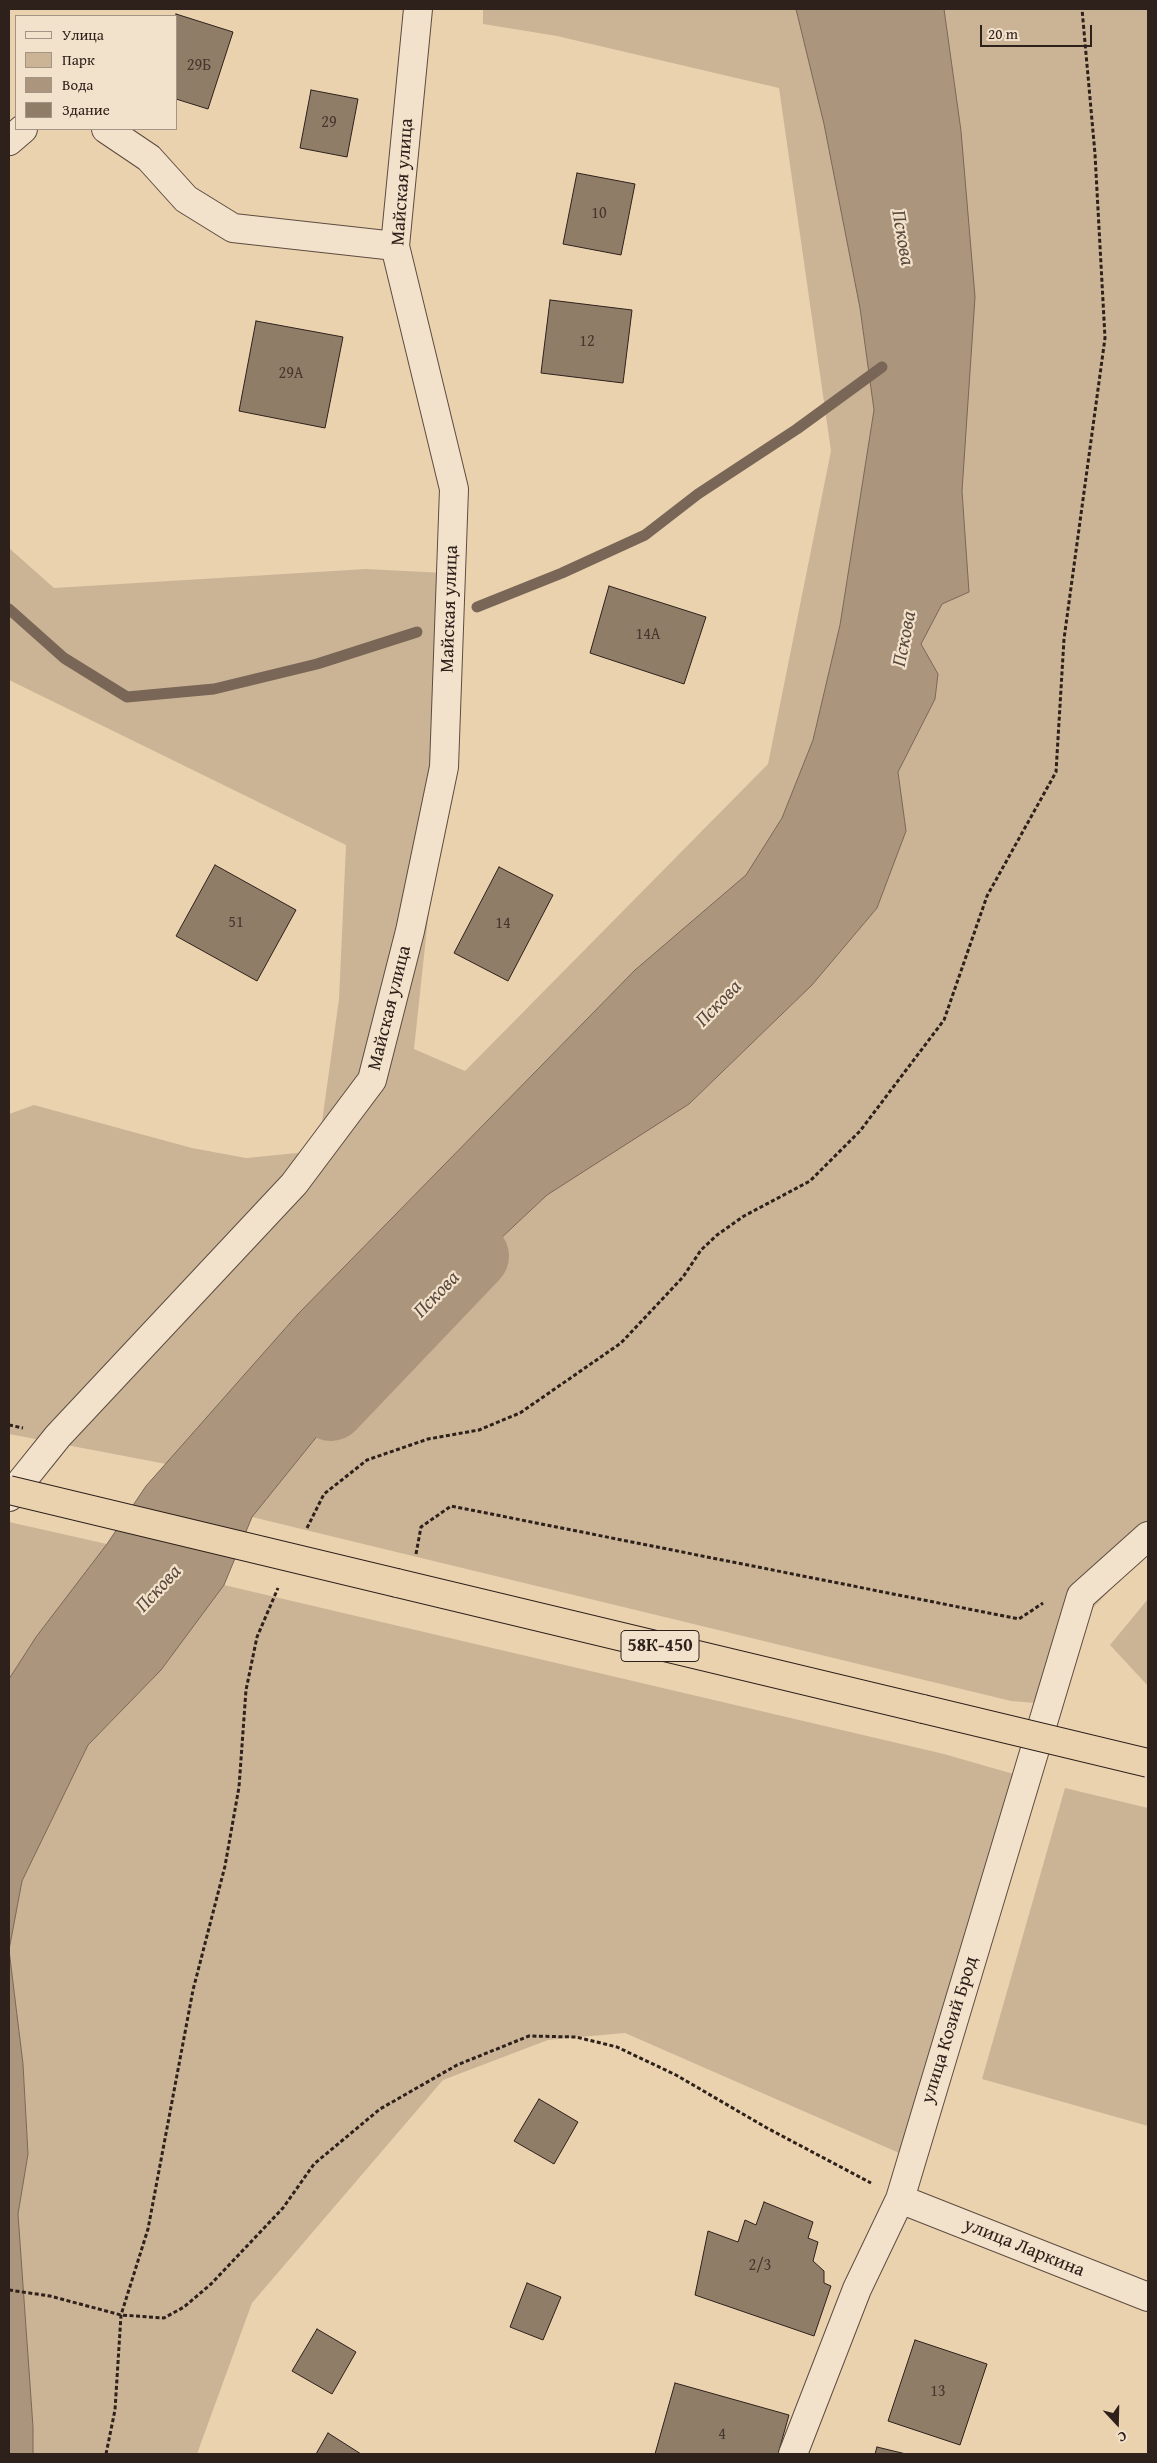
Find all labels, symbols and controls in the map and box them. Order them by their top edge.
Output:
legend [15,15,178,130]
scale bar [982,15,1094,47]
text: 20 m [988,23,1018,44]
text: Улица [62,24,104,45]
text: Парк [62,49,95,70]
house number: 29Б [187,56,211,76]
text: Вода [62,74,93,95]
text: Здание [62,99,110,120]
house number: 29 [321,113,337,133]
street label: Майская улица [387,117,419,247]
house number: 10 [591,204,607,224]
water label: Пскова [885,208,919,268]
house number: 12 [579,332,595,352]
house number: 29А [278,364,304,384]
street label: Майская улица [436,545,464,673]
water label: Пскова [888,609,922,669]
house number: 14А [635,625,661,645]
house number: 51 [228,913,244,933]
house number: 14 [495,914,511,934]
street label: Майская улица [363,943,417,1073]
water label: Пскова [691,976,747,1032]
water label: Пскова [409,1267,465,1323]
water label: Пскова [131,1560,187,1618]
road number: 58К-450 [621,1630,699,1662]
street label: улица Козий Брод [917,1954,983,2106]
street label: улица Ларкина [960,2213,1088,2283]
house number: 2/3 [749,2256,771,2276]
house number: 13 [930,2382,946,2402]
north arrow [1092,2398,1142,2448]
house number: 4 [718,2425,726,2445]
text: С [1115,2426,1130,2448]

